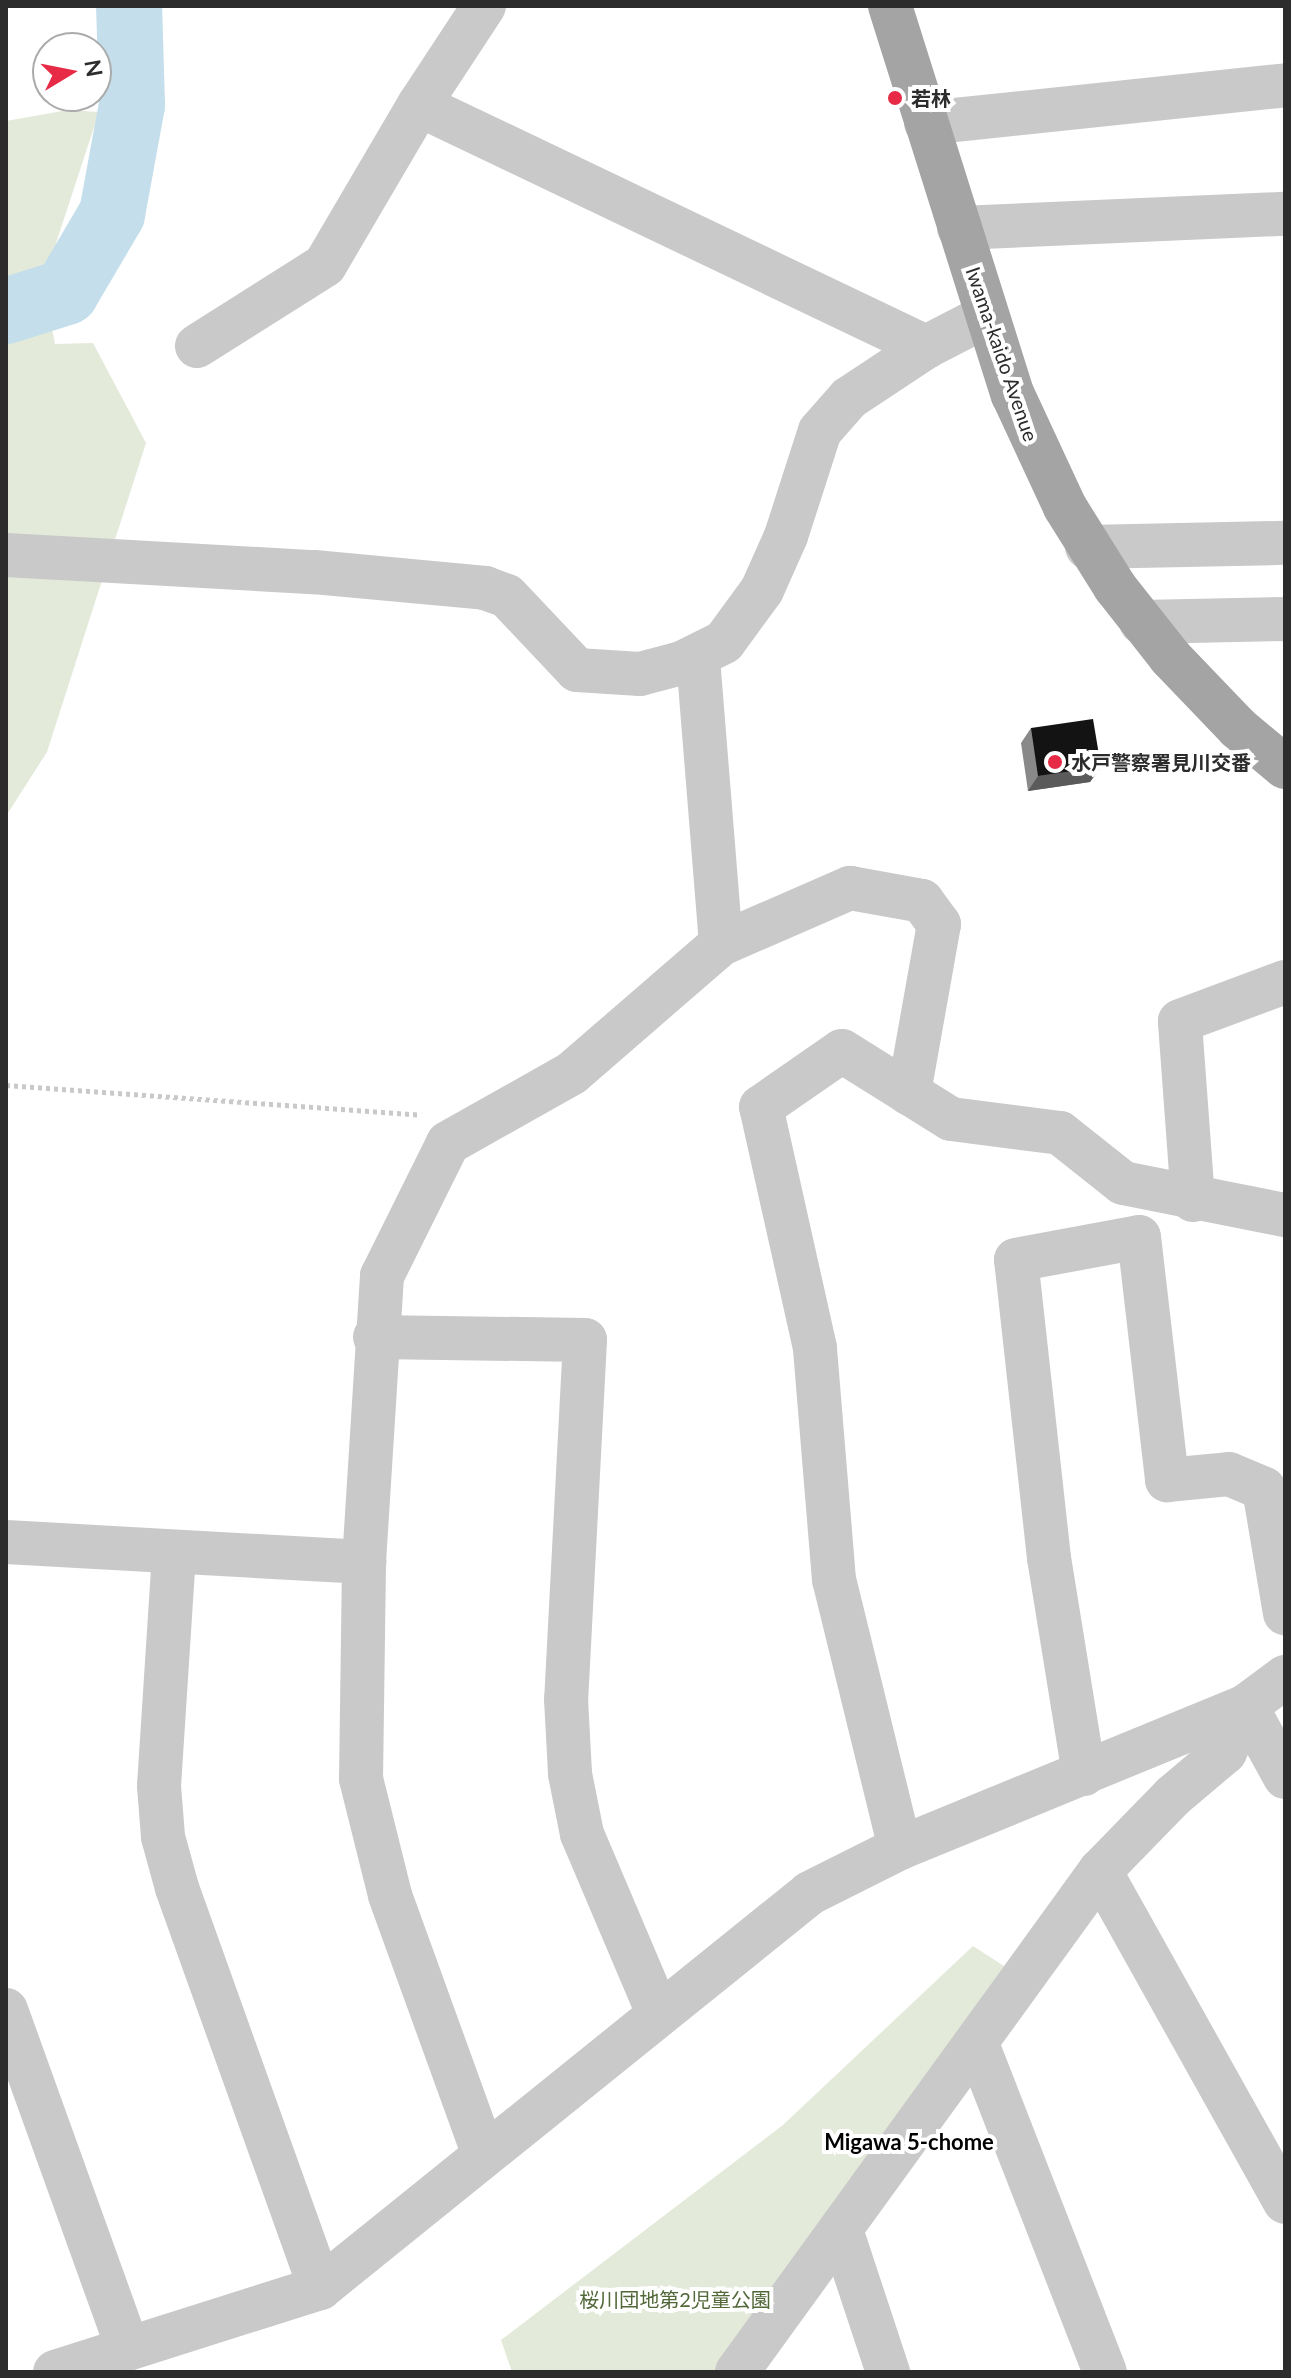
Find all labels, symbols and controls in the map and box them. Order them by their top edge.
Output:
north arrow [32,32,112,112]
text: N [79,57,109,79]
place label: 若林 [911,86,951,110]
marker: 若林 [886,89,904,107]
street label: Iwama-kaido Avenue [961,263,1043,445]
place label: 水戸警察署見川交番 [1071,750,1251,774]
marker: 水戸警察署見川交番 [1046,753,1064,771]
district label: Migawa 5-chome [824,2129,994,2155]
park label: 桜川団地第2児童公園 [579,2287,771,2311]

